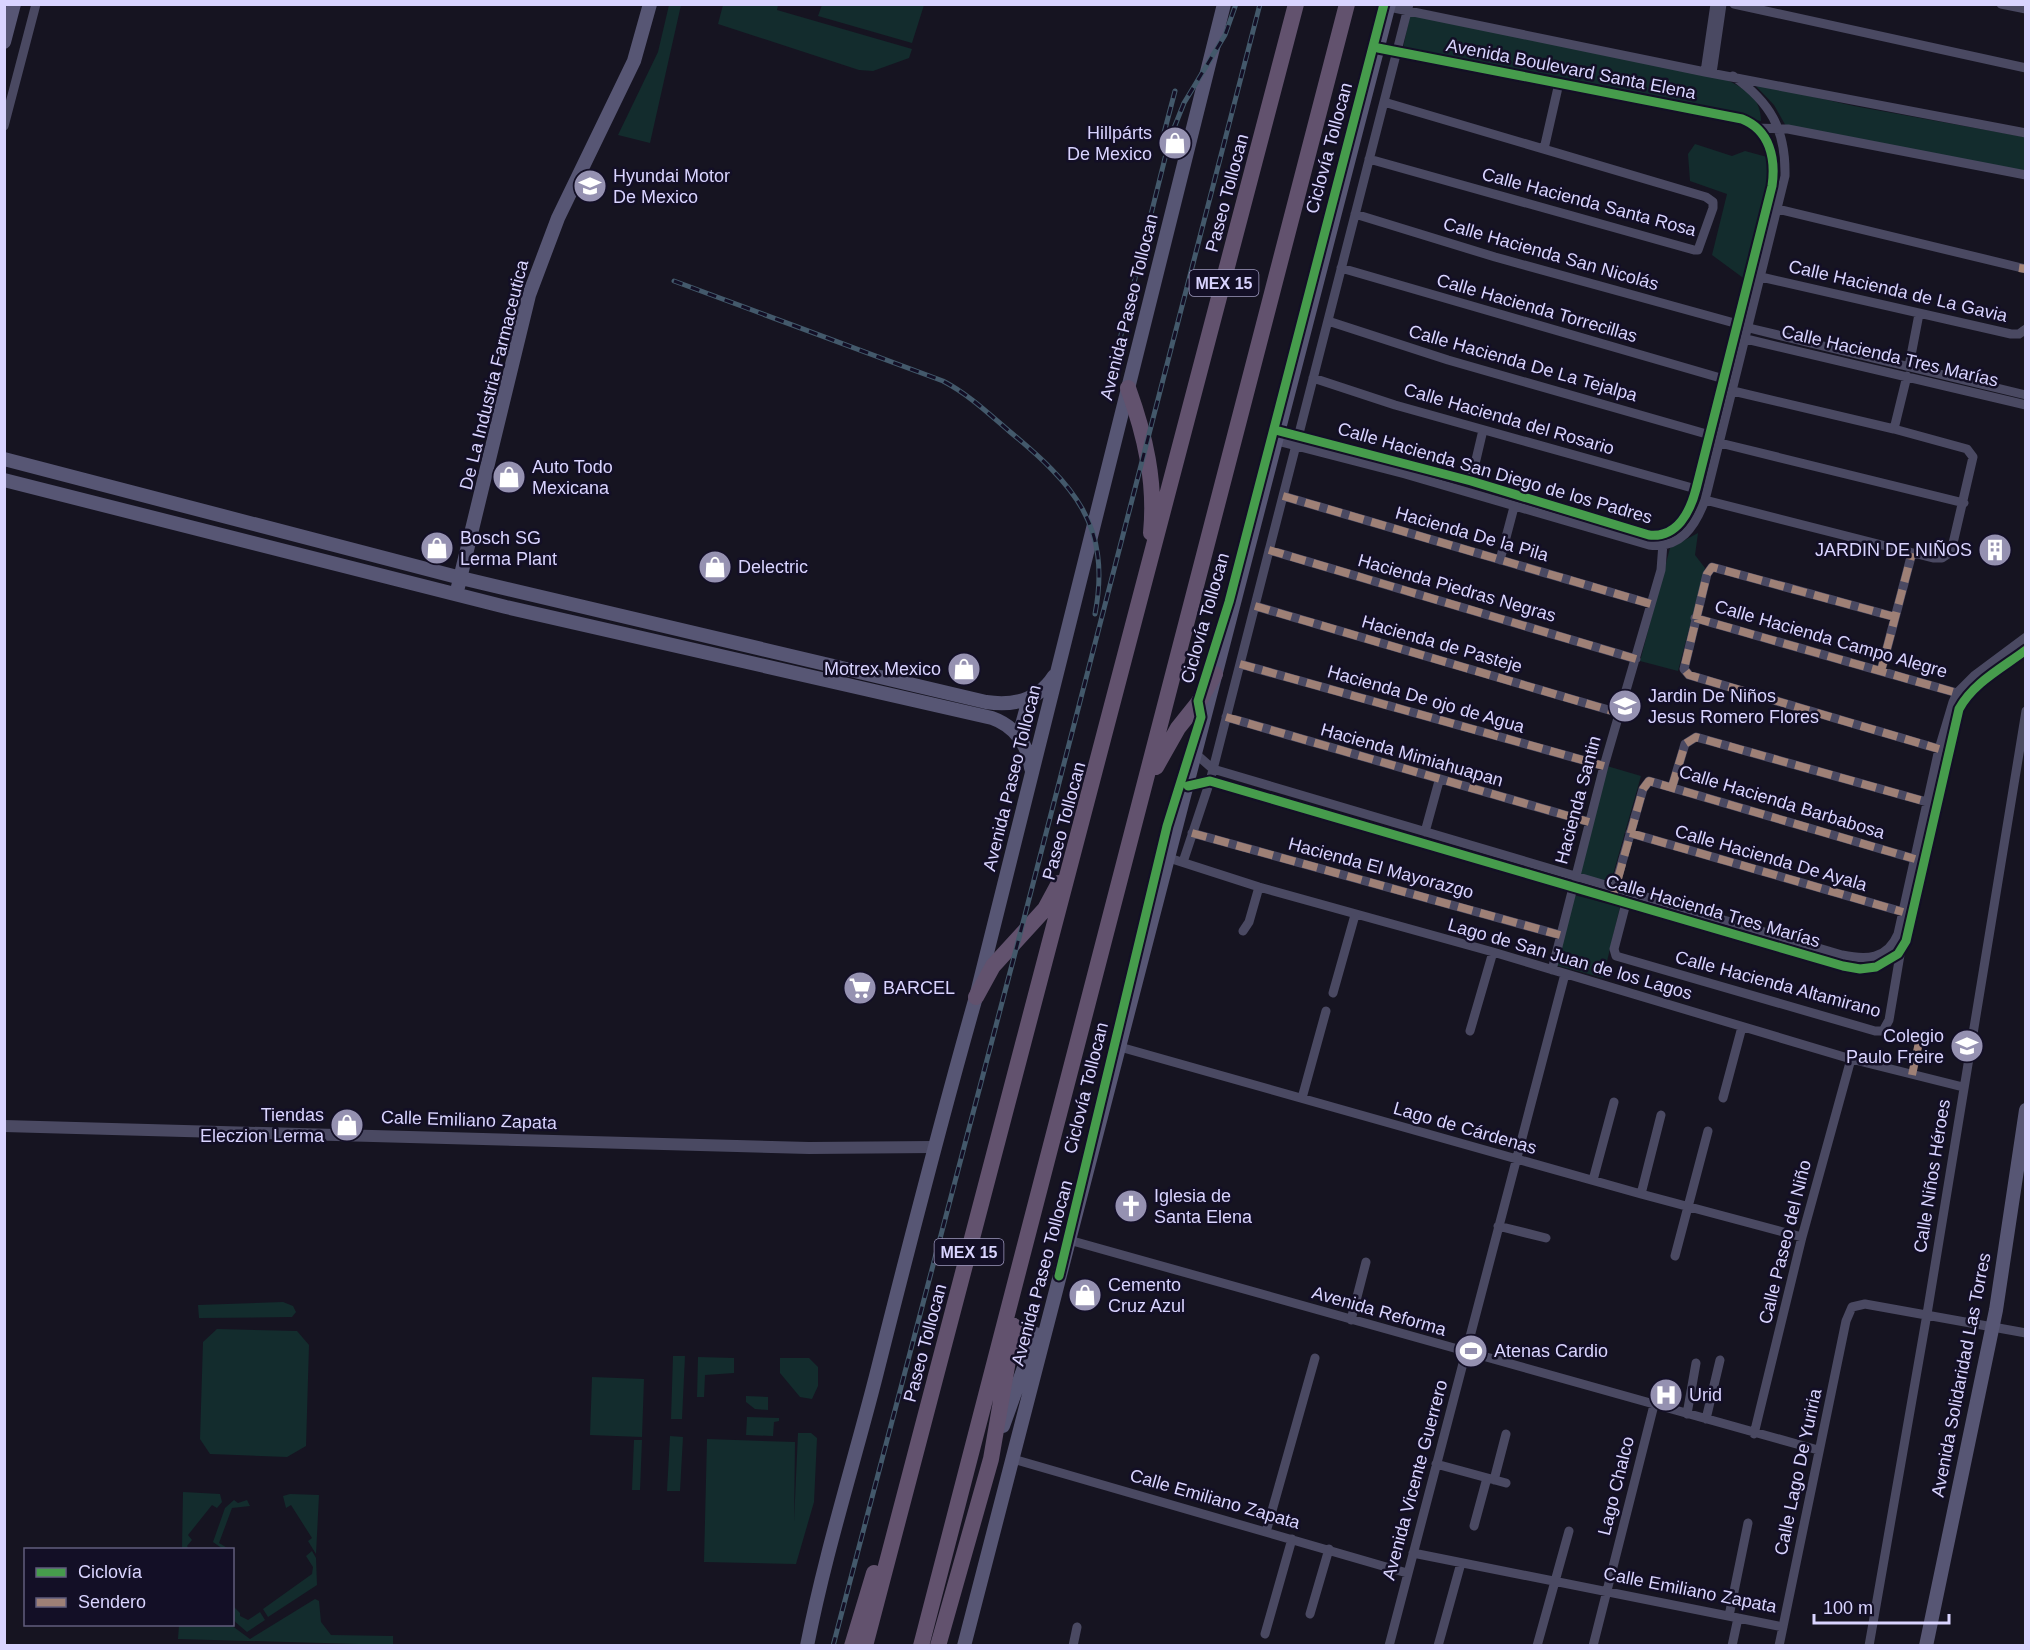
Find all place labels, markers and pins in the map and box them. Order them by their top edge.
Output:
place label: Hillpárts De Mexico [1067,123,1152,164]
shop icon: Hillpárts De Mexico [1157,125,1193,161]
place label: Hyundai Motor De Mexico [613,166,730,207]
school or university icon: Hyundai Motor De Mexico [572,168,608,204]
place label: Auto Todo Mexicana [532,457,613,498]
shop icon: Auto Todo Mexicana [491,459,527,495]
place label: Bosch SG Lerma Plant [460,528,557,569]
shop icon: Bosch SG Lerma Plant [419,530,455,566]
building icon: JARDIN DE NIÑOS [1977,532,2013,568]
place label: JARDIN DE NIÑOS [1815,539,1972,560]
shop icon: Delectric [697,549,733,585]
place label: Delectric [738,557,808,577]
shop icon: Motrex Mexico [946,651,982,687]
place label: Motrex Mexico [824,659,941,679]
place label: Jardin De Niños Jesus Romero Flores [1648,686,1819,727]
school or university icon: Jardin De Niños Jesus Romero Flores [1607,688,1643,724]
supermarket icon: BARCEL [842,970,878,1006]
place label: BARCEL [883,978,955,998]
place label: Colegio Paulo Freire [1846,1026,1944,1067]
school or university icon: Colegio Paulo Freire [1949,1028,1985,1064]
place label: Tiendas Eleczion Lerma [200,1105,325,1146]
shop icon: Tiendas Eleczion Lerma [329,1107,365,1143]
place label: Iglesia de Santa Elena [1154,1186,1253,1227]
church icon: Iglesia de Santa Elena [1113,1188,1149,1224]
place label: Cemento Cruz Azul [1108,1275,1185,1316]
shop icon: Cemento Cruz Azul [1067,1277,1103,1313]
sports icon: Atenas Cardio [1453,1333,1489,1369]
place label: Atenas Cardio [1494,1341,1608,1361]
hospital icon: Urid [1648,1377,1684,1413]
place label: Urid [1689,1385,1722,1405]

